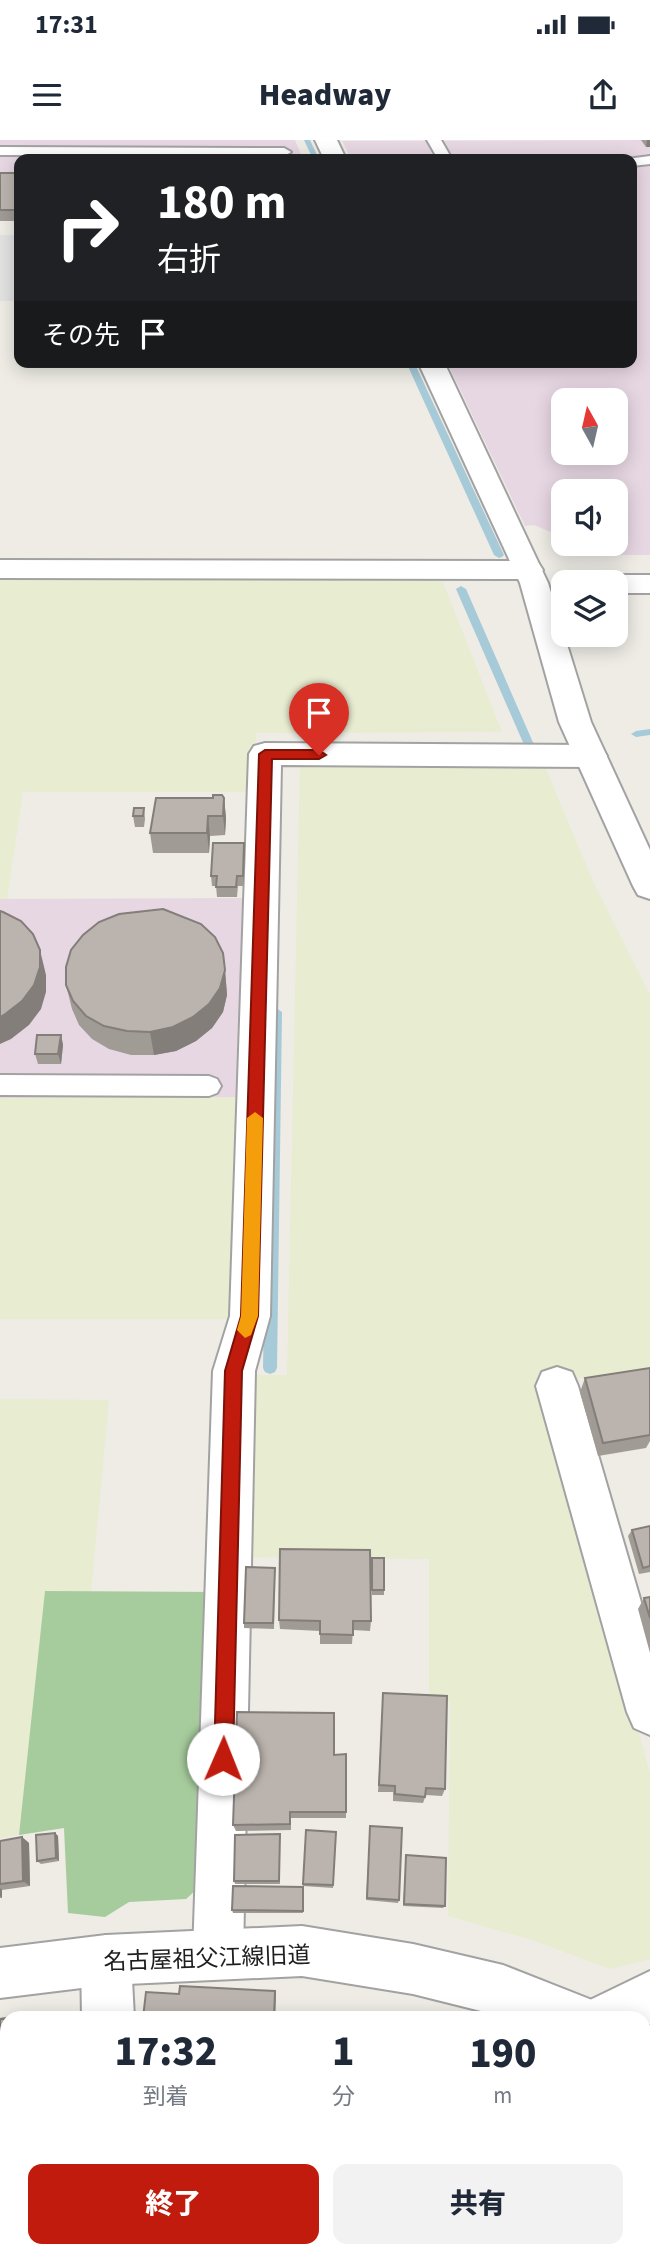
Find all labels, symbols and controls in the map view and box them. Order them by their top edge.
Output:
text: 17:31 [35,6,98,43]
text: Headway [259,72,391,118]
icon: menu [28,76,66,114]
icon: share [584,76,622,114]
text: 180 m [157,168,286,238]
icon: right [42,182,133,273]
text: 右折 [157,237,221,283]
icon: arrive [134,315,172,353]
text: その先 [42,317,120,354]
north arrow [551,388,628,466]
map controls [551,388,628,647]
button: sound [551,479,628,556]
button: layers [551,570,628,647]
pin [289,683,349,755]
icon: arrive [300,694,338,732]
position arrow [186,1722,260,1796]
street label: 名古屋祖父江線旧道 [103,1938,311,1979]
text: 17:32 [114,2022,217,2082]
text: 1 [332,2022,354,2082]
text: 190 [469,2024,536,2084]
text: m [493,2079,512,2112]
text: 到着 [143,2080,189,2113]
text: 分 [332,2080,355,2113]
button: 終了 [28,2164,319,2244]
button: 共有 [333,2164,623,2244]

